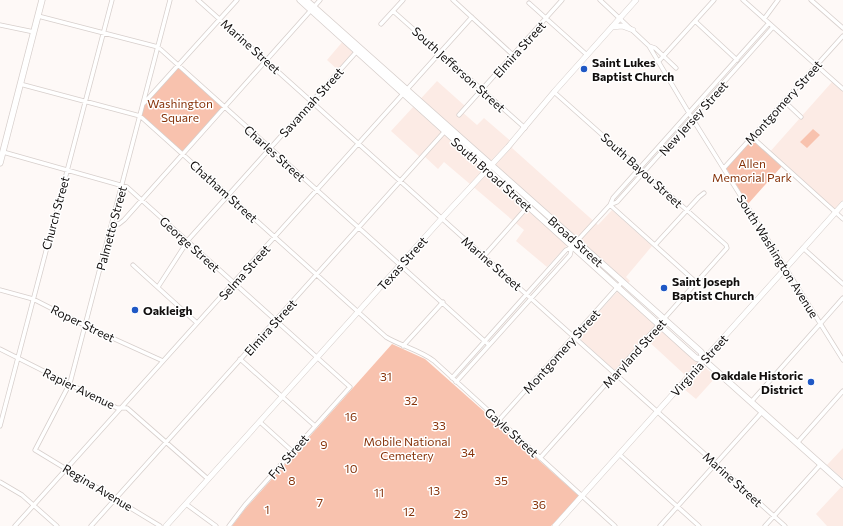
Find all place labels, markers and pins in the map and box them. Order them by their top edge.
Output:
place label: Saint Lukes Baptist Church [592,55,674,83]
marker: Saint Lukes Baptist Church [579,64,589,74]
place label: Saint Joseph Baptist Church [672,274,754,302]
marker: Saint Joseph Baptist Church [659,283,669,293]
place label: Oakleigh [143,303,193,317]
marker: Oakleigh [130,305,140,315]
place label: Oakdale Historic District [711,368,803,396]
marker: Oakdale Historic District [806,377,816,387]

